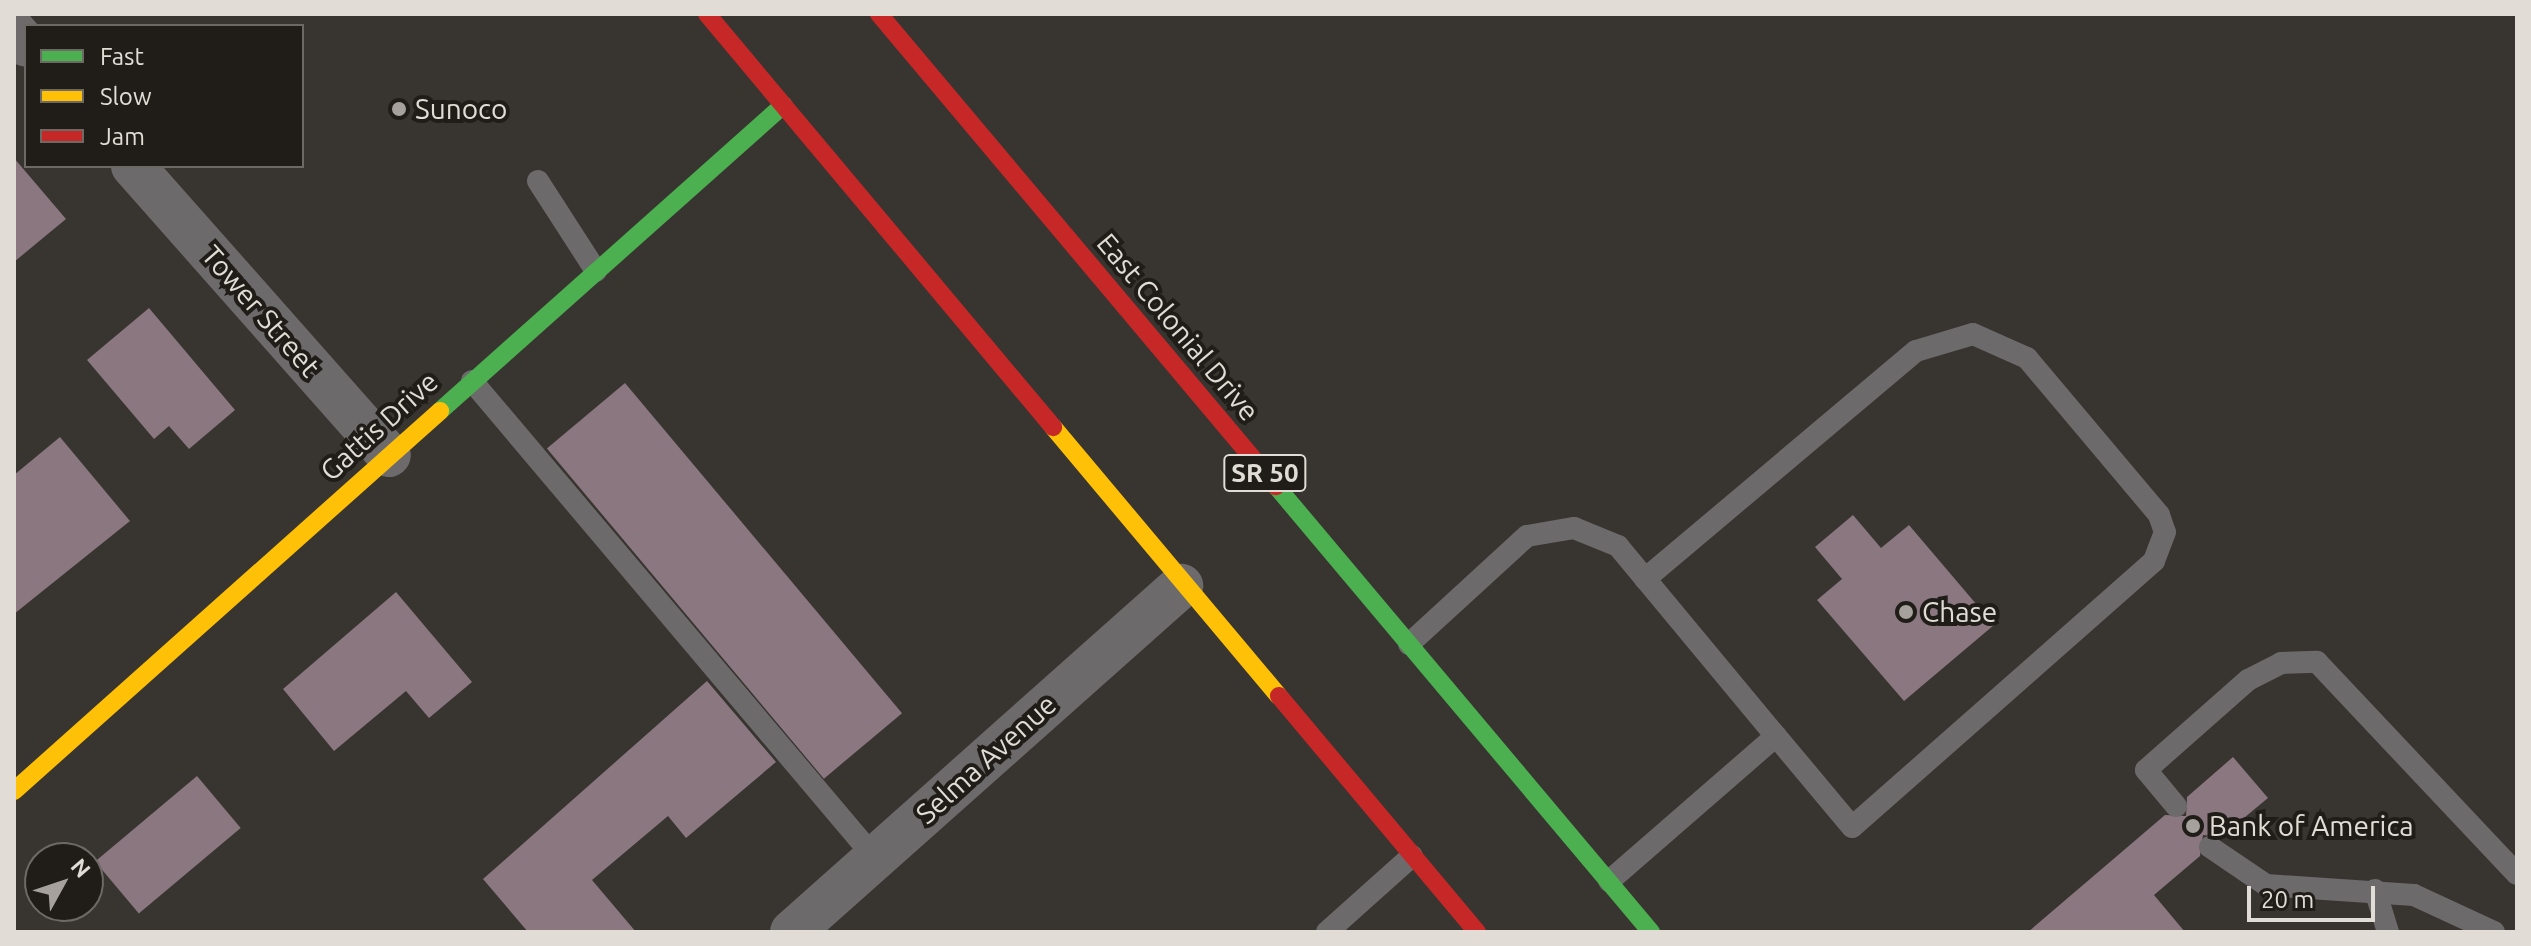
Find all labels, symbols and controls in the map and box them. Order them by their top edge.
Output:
legend [24,24,304,168]
text: Fast [100,43,144,70]
text: Slow [100,83,152,110]
place label: Sunoco [415,92,507,126]
marker: Sunoco [390,100,408,118]
text: Jam [100,123,145,150]
street label: East Colonial Drive [1090,227,1266,427]
street label: Tower Street [195,238,327,384]
street label: Gattis Drive [313,364,445,488]
road number: SR 50 [1223,451,1307,495]
place label: Chase [1922,595,1997,629]
marker: Chase [1897,603,1915,621]
street label: Selma Avenue [909,687,1063,831]
place label: Bank of America [2209,809,2414,843]
marker: Bank of America [2184,817,2202,835]
north arrow [24,842,104,922]
text: N [66,853,96,882]
scale bar [2251,870,2379,920]
text: 20 m [2261,886,2314,913]

